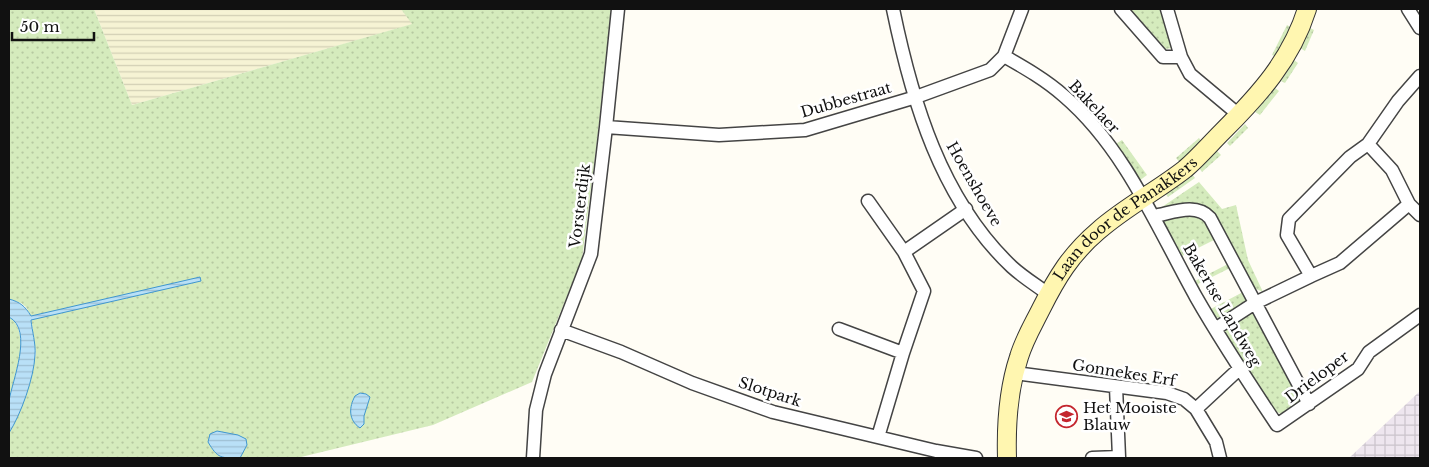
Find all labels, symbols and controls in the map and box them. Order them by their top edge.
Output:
scale bar [12,10,95,42]
text: 50 m [20,17,60,36]
street label: Bakelaer [1065,76,1124,138]
street label: Dubbestraat [798,77,894,122]
street label: Hoenshoeve [942,138,1006,230]
street label: Laan door de Panakkers [1049,153,1201,284]
street label: Vorsterdijk [565,162,594,250]
street label: Bakertse Landweg [1179,240,1266,371]
street label: Drieloper [1281,346,1353,407]
street label: Gonnekes Erf [1071,355,1179,390]
street label: Slotpark [736,372,805,411]
place label: Het Mooiste Blauw [1083,398,1177,434]
school or university icon: Het Mooiste Blauw [1055,405,1079,429]

